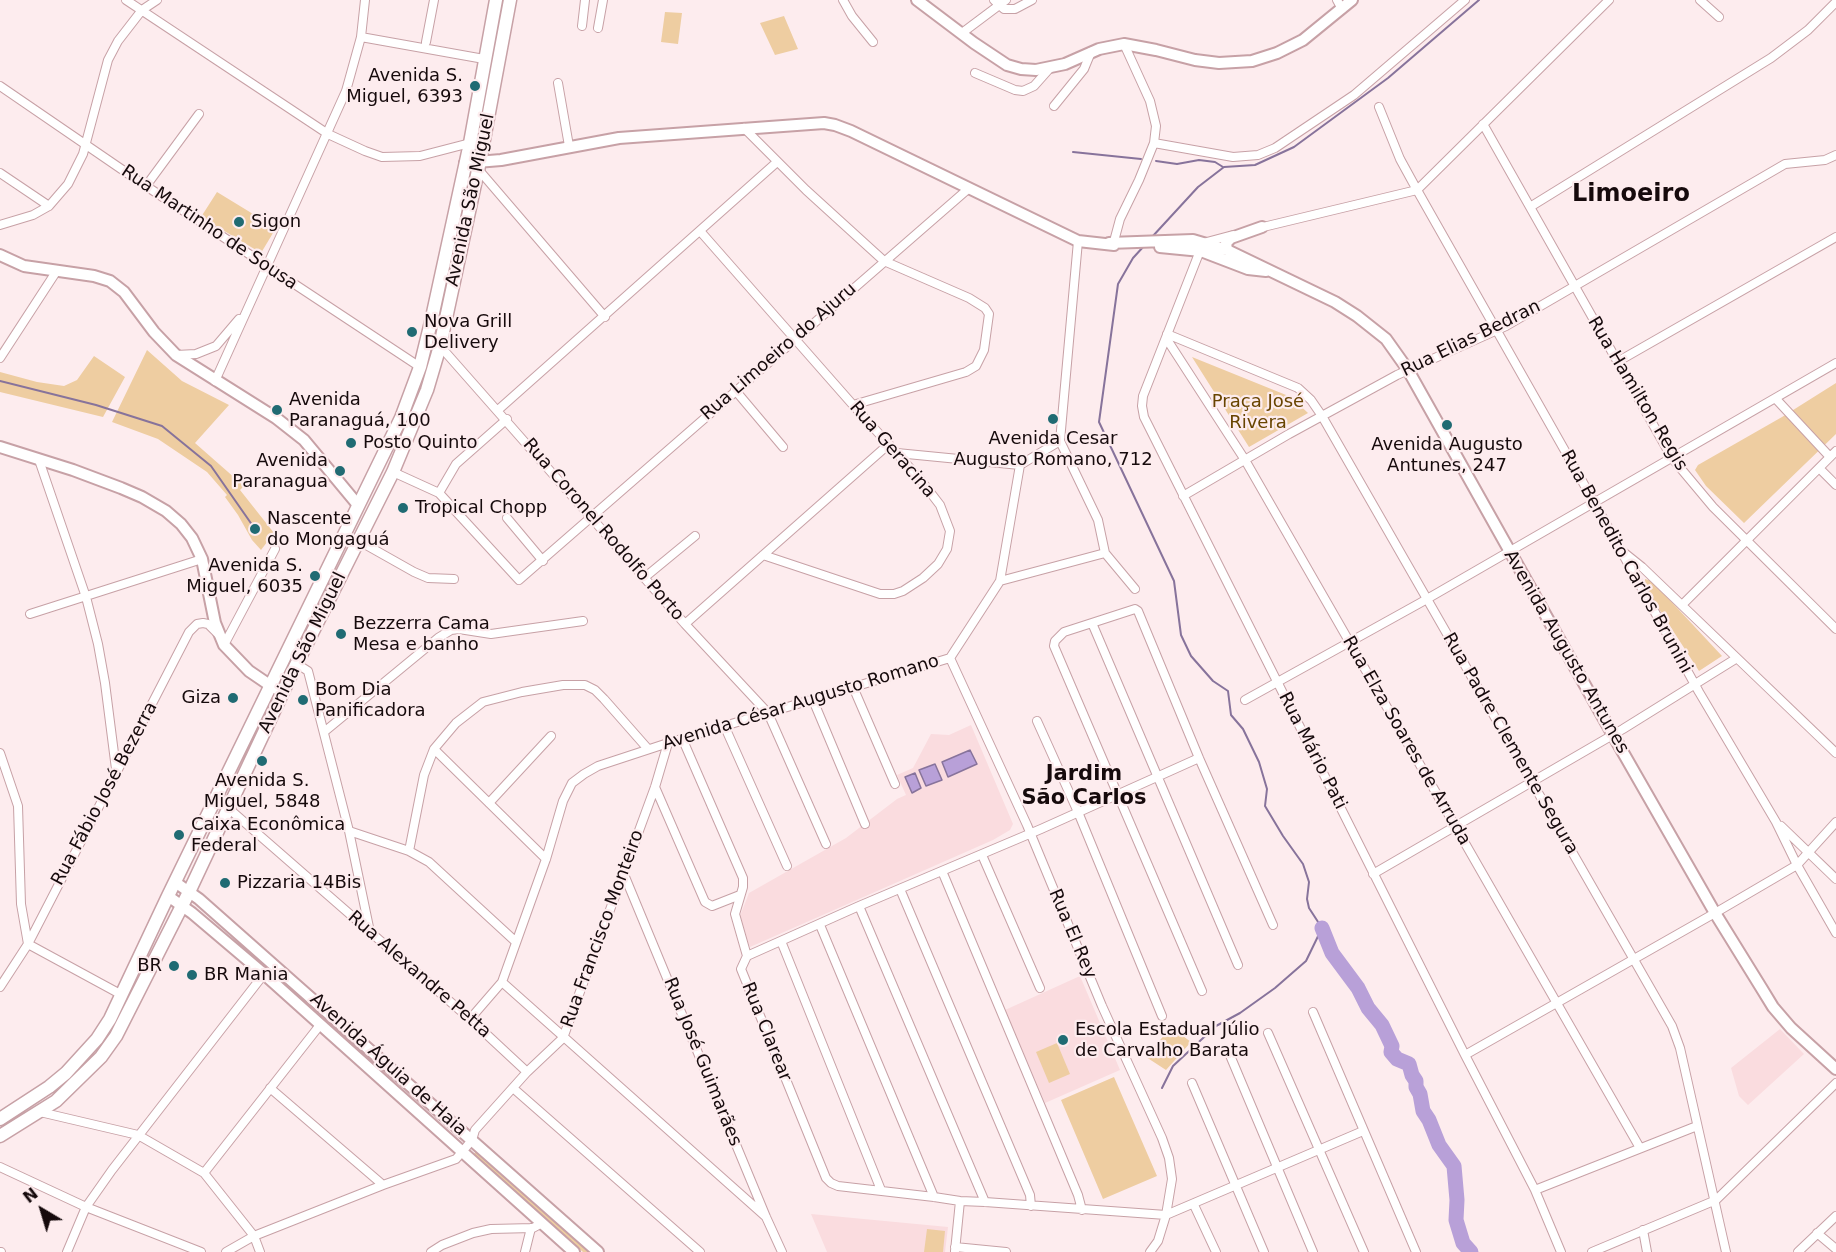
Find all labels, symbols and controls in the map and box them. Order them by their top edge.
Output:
place label: Avenida S. Miguel, 6393 [346,65,463,107]
marker: Avenida S. Miguel, 6393 [468,79,482,93]
street label: Avenida São Miguel [442,112,500,288]
street label: Rua Martinho de Sousa [117,161,301,295]
district label: Limoeiro [1572,181,1690,209]
place label: Sigon [251,211,301,233]
marker: Sigon [232,215,246,229]
street label: Rua Limoeiro do Ajuru [697,279,861,425]
street label: Rua Elias Bedran [1398,296,1544,382]
place label: Nova Grill Delivery [424,311,512,354]
street label: Rua Hamilton Regis [1582,313,1692,475]
marker: Nova Grill Delivery [405,325,419,339]
place label: Avenida Paranaguá, 100 [289,389,431,432]
park label: Praça José Rivera [1212,391,1304,434]
street label: Rua Geracina [844,397,940,503]
marker: Avenida Paranaguá, 100 [270,403,284,417]
marker: Avenida Cesar Augusto Romano, 712 [1046,412,1060,426]
marker: Avenida Augusto Antunes, 247 [1440,418,1454,432]
place label: Avenida Cesar Augusto Romano, 712 [953,428,1153,470]
place label: Posto Quinto [363,432,477,454]
street label: Rua Coronel Rodolfo Porto [518,434,688,626]
place label: Avenida Augusto Antunes, 247 [1371,434,1523,476]
marker: Posto Quinto [344,436,358,450]
street label: Rua Benedito Carlos Brunini [1555,447,1697,677]
place label: Avenida Paranagua [232,450,328,492]
marker: Avenida Paranagua [333,464,347,478]
place label: Tropical Chopp [415,497,547,519]
marker: Tropical Chopp [396,501,410,515]
place label: Nascente do Mongaguá [267,508,389,550]
marker: Nascente do Mongaguá [248,522,262,536]
street label: Avenida Augusto Antunes [1499,546,1633,758]
place label: Avenida S. Miguel, 6035 [186,555,303,598]
street label: Avenida São Miguel [255,569,351,737]
marker: Avenida S. Miguel, 6035 [308,569,322,583]
place label: Bezzerra Cama Mesa e banho [353,613,490,656]
marker: Bezzerra Cama Mesa e banho [334,627,348,641]
street label: Rua Padre Clemente Segura [1438,629,1582,859]
street label: Rua Elza Soares de Arruda [1337,633,1475,849]
street label: Avenida César Augusto Romano [660,651,942,755]
place label: Bom Dia Panificadora [315,679,426,722]
place label: Giza [182,687,221,709]
street label: Rua Mário Pati [1273,689,1351,813]
marker: Giza [226,691,240,705]
marker: Bom Dia Panificadora [296,693,310,707]
street label: Rua Fábio José Bezerra [47,699,163,889]
marker: Avenida S. Miguel, 5848 [255,754,269,768]
district label: Jardim São Carlos [1021,762,1147,812]
place label: Avenida S. Miguel, 5848 [204,770,320,812]
place label: Caixa Econômica Federal [191,814,345,856]
street label: Rua Francisco Monteiro [557,827,649,1031]
marker: Caixa Econômica Federal [172,828,186,842]
place label: Pizzaria 14Bis [237,872,361,894]
marker: Pizzaria 14Bis [218,876,232,890]
street label: Rua El Rey [1043,886,1101,982]
street label: Rua Alexandre Petta [343,907,495,1043]
place label: BR [137,955,162,977]
marker: BR [167,959,181,973]
place label: BR Mania [204,964,289,986]
marker: BR Mania [185,968,199,982]
street label: Rua José Guimarães [658,974,746,1150]
street label: Rua Clarear [736,979,796,1085]
street label: Avenida Águia de Haia [305,989,471,1141]
place label: Escola Estadual Júlio de Carvalho Barata [1075,1019,1260,1062]
marker: Escola Estadual Júlio de Carvalho Barata [1056,1033,1070,1047]
north arrow [12,1180,72,1240]
text: N [19,1184,42,1207]

